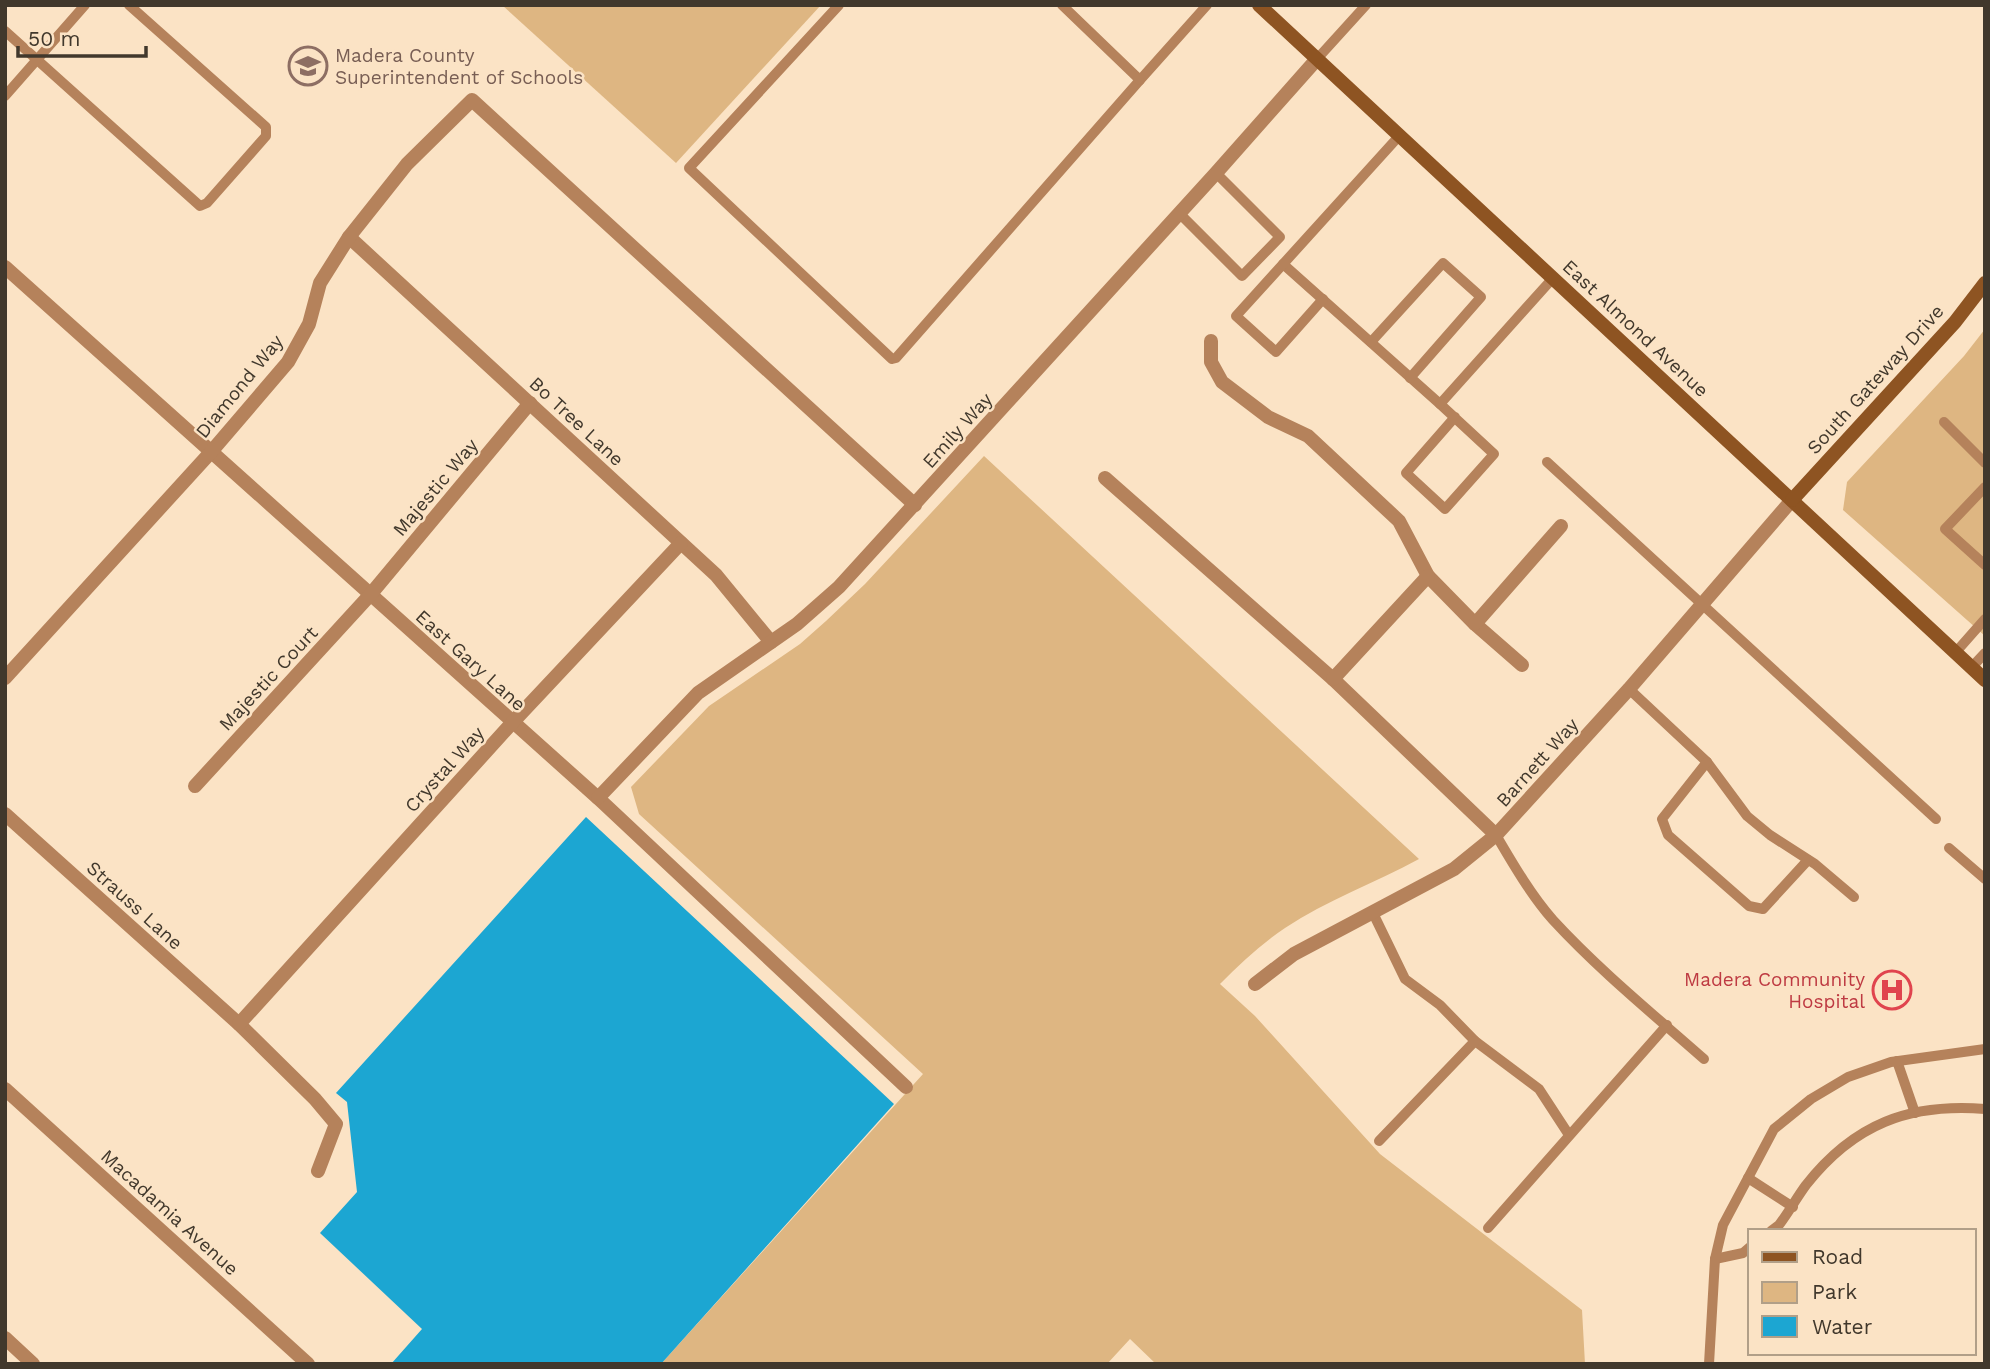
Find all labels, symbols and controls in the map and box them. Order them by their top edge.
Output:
scale bar [18,14,145,58]
text: 50 m [28,26,80,51]
place label: Madera County Superintendent of Schools [335,44,583,89]
school or university icon: Madera County Superintendent of Schools [287,45,329,87]
street label: East Almond Avenue [1558,255,1713,402]
street label: South Gateway Drive [1802,300,1949,459]
street label: Diamond Way [191,330,288,443]
street label: Bo Tree Lane [525,372,629,471]
street label: Emily Way [918,388,997,473]
street label: Majestic Way [388,434,483,541]
street label: East Gary Lane [411,605,530,716]
street label: Majestic Court [214,621,323,735]
street label: Barnett Way [1491,713,1583,811]
street label: Crystal Way [400,721,489,817]
street label: Strauss Lane [82,856,187,955]
place label: Madera Community Hospital [1684,968,1865,1013]
hospital icon: Madera Community Hospital [1871,969,1913,1011]
street label: Macadamia Avenue [96,1144,243,1280]
legend [1748,1229,1976,1355]
text: Road [1812,1244,1863,1269]
text: Park [1812,1279,1857,1304]
text: Water [1812,1314,1873,1339]

